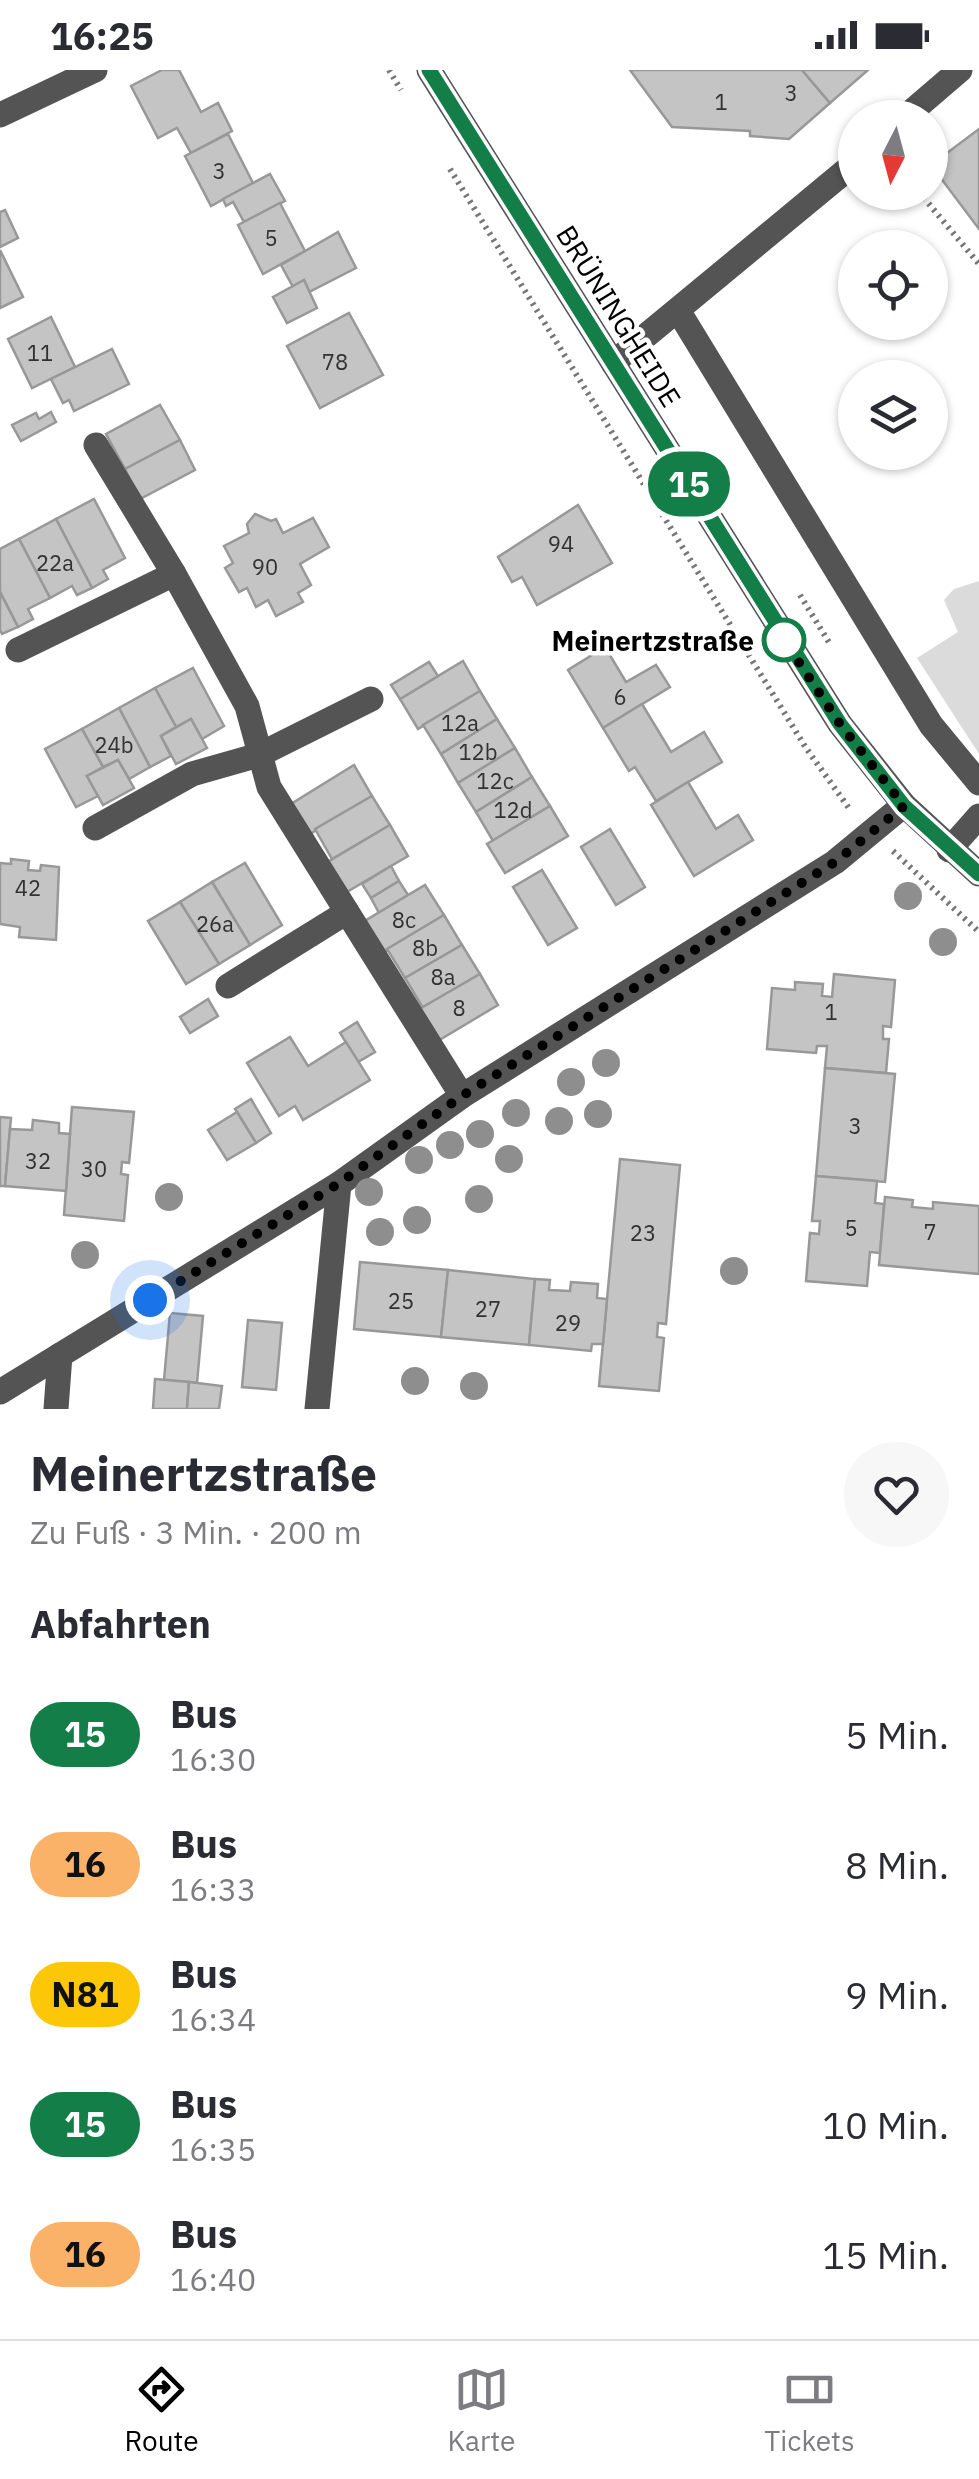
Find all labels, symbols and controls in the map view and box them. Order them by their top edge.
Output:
text: 16:25 [50,11,154,60]
house number: 3 [784,78,798,107]
house number: 1 [714,87,728,116]
north arrow [838,100,948,210]
map controls [838,100,948,470]
house number: 3 [212,156,226,185]
street label: BRÜNINGHEIDE [548,218,690,414]
house number: 5 [264,223,278,252]
button: locate [838,230,948,340]
house number: 11 [27,338,53,367]
house number: 78 [322,347,348,376]
button: layers [838,360,948,470]
line badge: 15 [644,452,734,516]
text: 15 [668,461,710,507]
house number: 94 [548,529,574,558]
house number: 22a [36,548,74,577]
house number: 90 [252,552,278,581]
marker: Meinertzstraße [763,619,805,661]
place label: Meinertzstraße [552,622,754,659]
house number: 6 [613,682,627,711]
house number: 12a [441,708,479,737]
house number: 24b [94,730,134,759]
house number: 12b [458,737,498,766]
house number: 12c [476,766,514,795]
house number: 12d [493,795,533,824]
house number: 42 [15,873,41,902]
house number: 8c [392,905,416,934]
house number: 26a [196,909,234,938]
house number: 8b [412,933,438,962]
house number: 8a [431,962,456,991]
house number: 8 [452,993,466,1022]
house number: 1 [824,997,838,1026]
house number: 3 [848,1111,862,1140]
house number: 32 [25,1146,51,1175]
house number: 30 [81,1154,107,1183]
house number: 5 [844,1213,858,1242]
house number: 7 [923,1217,937,1246]
house number: 23 [630,1218,656,1247]
your location [125,1275,175,1325]
house number: 25 [388,1286,414,1315]
house number: 27 [475,1294,501,1323]
house number: 29 [555,1308,581,1337]
text: Meinertzstraße [30,1442,377,1504]
button: heart [844,1442,949,1547]
text: Zu Fuß · 3 Min. · 200 m [30,1511,362,1553]
text: Abfahrten [30,1599,211,1648]
text: Bus [170,1689,237,1738]
text: 5 Min. [845,1710,949,1759]
text: 15 [64,1711,106,1757]
text: 16:30 [170,1738,256,1780]
text: Bus [170,1819,237,1868]
text: 8 Min. [845,1840,949,1889]
text: 16 [64,1841,106,1887]
text: 16:33 [170,1868,256,1910]
text: Bus [170,1949,237,1998]
text: 9 Min. [845,1970,949,2019]
text: N81 [51,1971,119,2017]
text: 16:34 [170,1998,256,2040]
text: Bus [170,2079,237,2128]
text: 10 Min. [822,2100,949,2149]
text: 15 [64,2101,106,2147]
text: 16:35 [170,2128,256,2170]
text: Bus [170,2209,237,2258]
text: 15 Min. [822,2230,949,2279]
text: 16 [64,2231,106,2277]
text: 16:40 [170,2258,256,2300]
tab: Route [124,2362,199,2459]
tab: Karte [448,2362,515,2459]
tab: Tickets [764,2362,855,2459]

